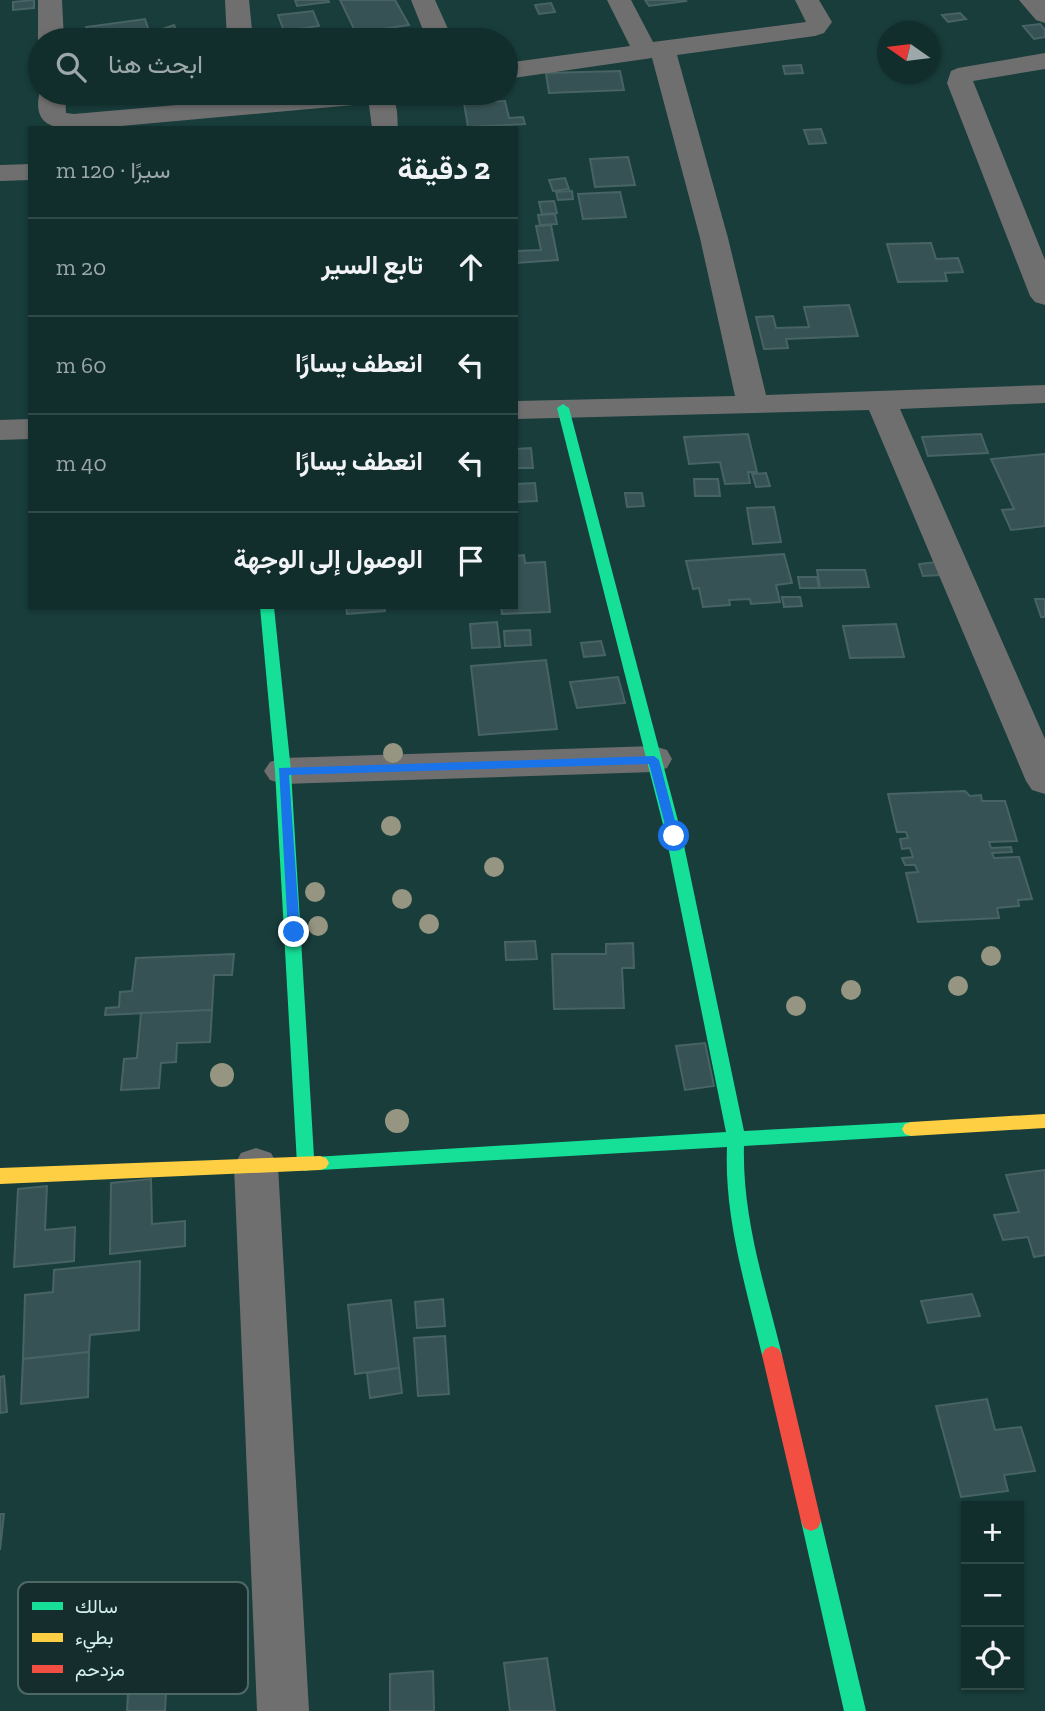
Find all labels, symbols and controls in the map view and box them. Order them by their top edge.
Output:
north arrow [877,21,940,84]
search box [28,28,518,105]
icon: search [52,48,90,86]
text: ابحث هنا [108,48,203,80]
text: 2 دقيقة [398,151,490,187]
text: سيرًا · 120 m [56,156,170,184]
icon: ahead [452,248,490,286]
text: تابع السير [321,249,423,281]
text: 20 m [56,253,106,281]
icon: left [452,346,490,384]
text: انعطف يسارًا [295,347,423,379]
text: 60 m [56,351,107,379]
icon: left [452,444,490,482]
text: انعطف يسارًا [295,445,423,477]
text: 40 m [56,449,107,477]
icon: arrive [452,542,490,580]
text: الوصول إلى الوجهة [234,543,423,575]
route start [658,820,689,851]
route end [278,916,309,947]
map controls [961,1501,1024,1690]
button: + [961,1501,1024,1564]
button: − [961,1564,1024,1627]
legend [18,1582,248,1694]
text: سالك [75,1595,118,1618]
text: بطيء [75,1626,113,1653]
button: locate [961,1627,1024,1690]
text: مزدحم [75,1658,125,1682]

